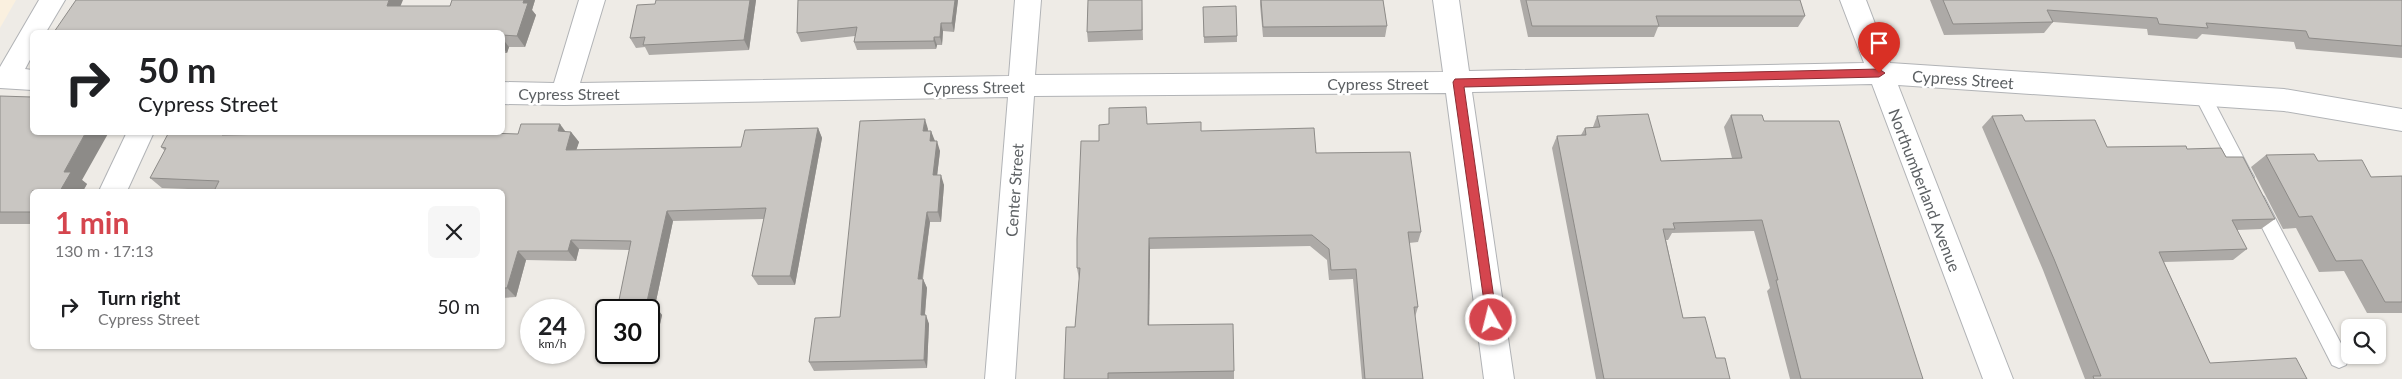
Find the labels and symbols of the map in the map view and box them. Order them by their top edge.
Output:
pin [1858,22,1900,73]
street label: Cypress Street [1912,66,2015,92]
street label: Cypress Street [1327,74,1429,93]
street label: Cypress Street [923,77,1025,97]
street label: Cypress Street [518,84,620,103]
street label: Northumberland Avenue [1885,106,1965,274]
street label: Center Street [1001,142,1027,237]
position arrow [1464,293,1516,345]
speed limit sign: 30 [595,299,660,364]

